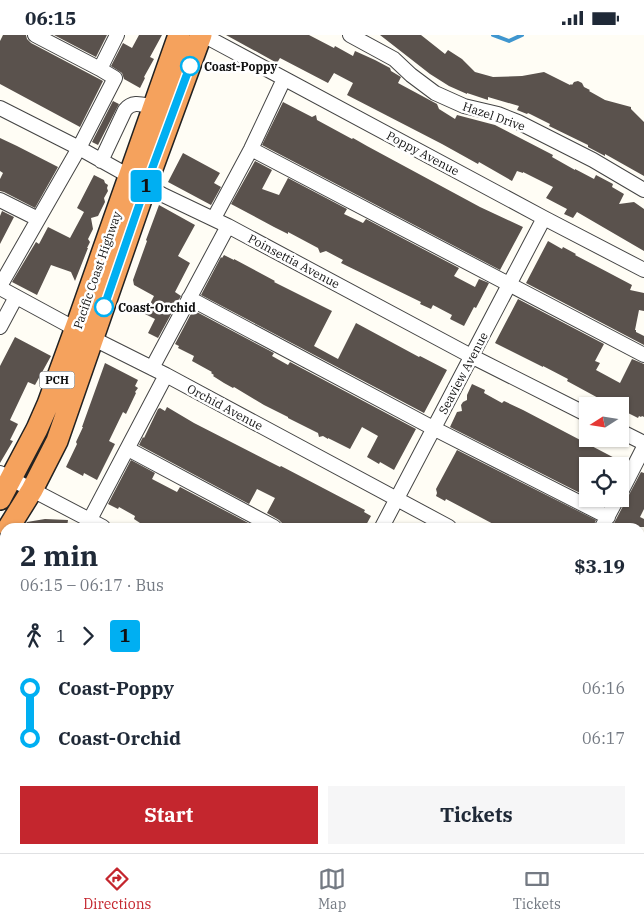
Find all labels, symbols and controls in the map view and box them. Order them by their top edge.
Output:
text: 06:15 [25,6,76,30]
marker: Coast-Poppy [180,56,200,76]
place label: Coast-Poppy [204,59,278,74]
street label: Hazel Drive [461,98,527,134]
street label: Poppy Avenue [384,128,462,178]
line badge: 1 [130,170,162,202]
text: 1 [141,174,151,197]
street label: Pacific Coast Highway [70,209,124,331]
street label: Poinsettia Avenue [246,231,342,291]
marker: Coast-Orchid [94,297,114,317]
place label: Coast-Orchid [118,300,196,315]
street label: Seaview Avenue [435,329,491,417]
road number: PCH [40,371,74,389]
street label: Orchid Avenue [185,381,265,433]
north arrow [579,397,629,447]
map controls [579,397,629,507]
button: locate [579,457,629,507]
text: 2 min [20,537,98,574]
text: $3.19 [574,554,625,578]
text: 06:15 – 06:17 · Bus [20,575,164,595]
icon: walk [20,622,48,650]
icon: forward [74,622,102,650]
text: 1 [120,624,130,647]
text: 1 [56,626,66,646]
text: Coast-Poppy [58,676,174,700]
text: 06:16 [582,678,625,698]
text: Coast-Orchid [58,726,181,750]
text: 06:17 [582,728,625,748]
button: Start [20,786,318,844]
button: Tickets [328,786,625,844]
tab: Directions [83,865,151,913]
tab: Map [318,865,346,913]
tab: Tickets [513,865,561,913]

